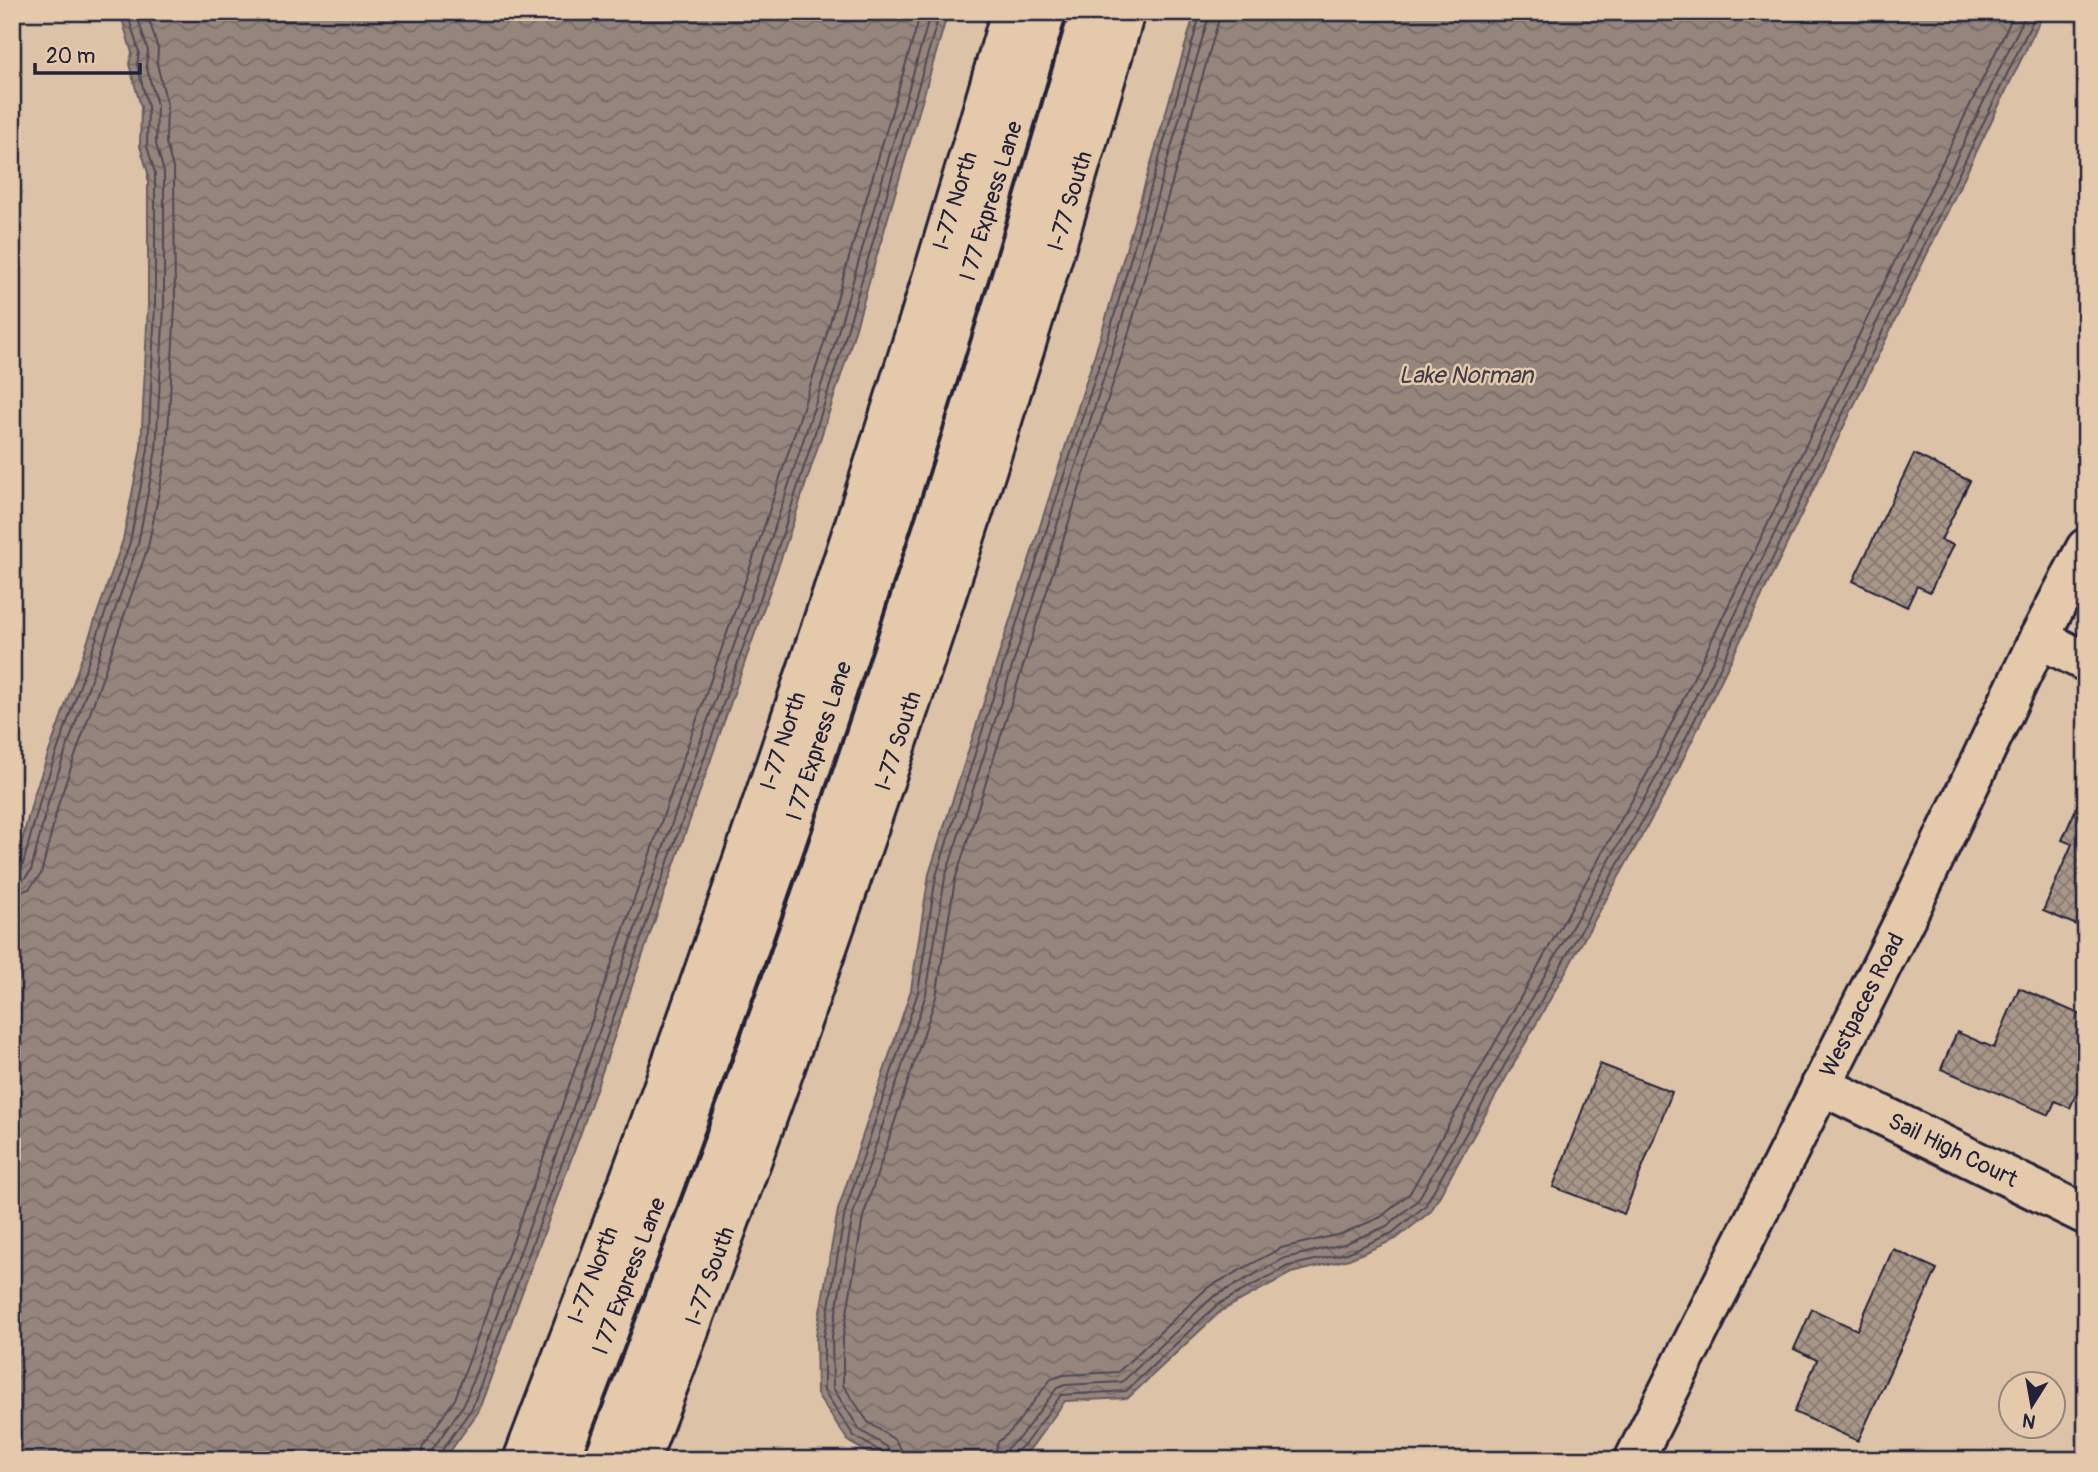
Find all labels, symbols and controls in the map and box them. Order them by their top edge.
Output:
scale bar [35,32,140,76]
text: 20 m [46,43,95,70]
street label: I 77 Express Lane [953,117,1029,285]
street label: I-77 North [926,148,984,254]
street label: I-77 South [1041,148,1099,254]
water label: Lake Norman [1399,361,1535,390]
street label: I 77 Express Lane [780,657,859,824]
street label: I-77 North [753,688,813,794]
street label: I-77 South [868,688,928,794]
street label: Westpaces Road [1813,928,1911,1082]
street label: Sail High Court [1884,1106,2023,1194]
street label: I 77 Express Lane [586,1193,673,1359]
street label: I-77 North [561,1222,625,1328]
street label: I-77 South [679,1223,741,1329]
north arrow [1996,1370,2066,1440]
text: N [2020,1408,2038,1434]

